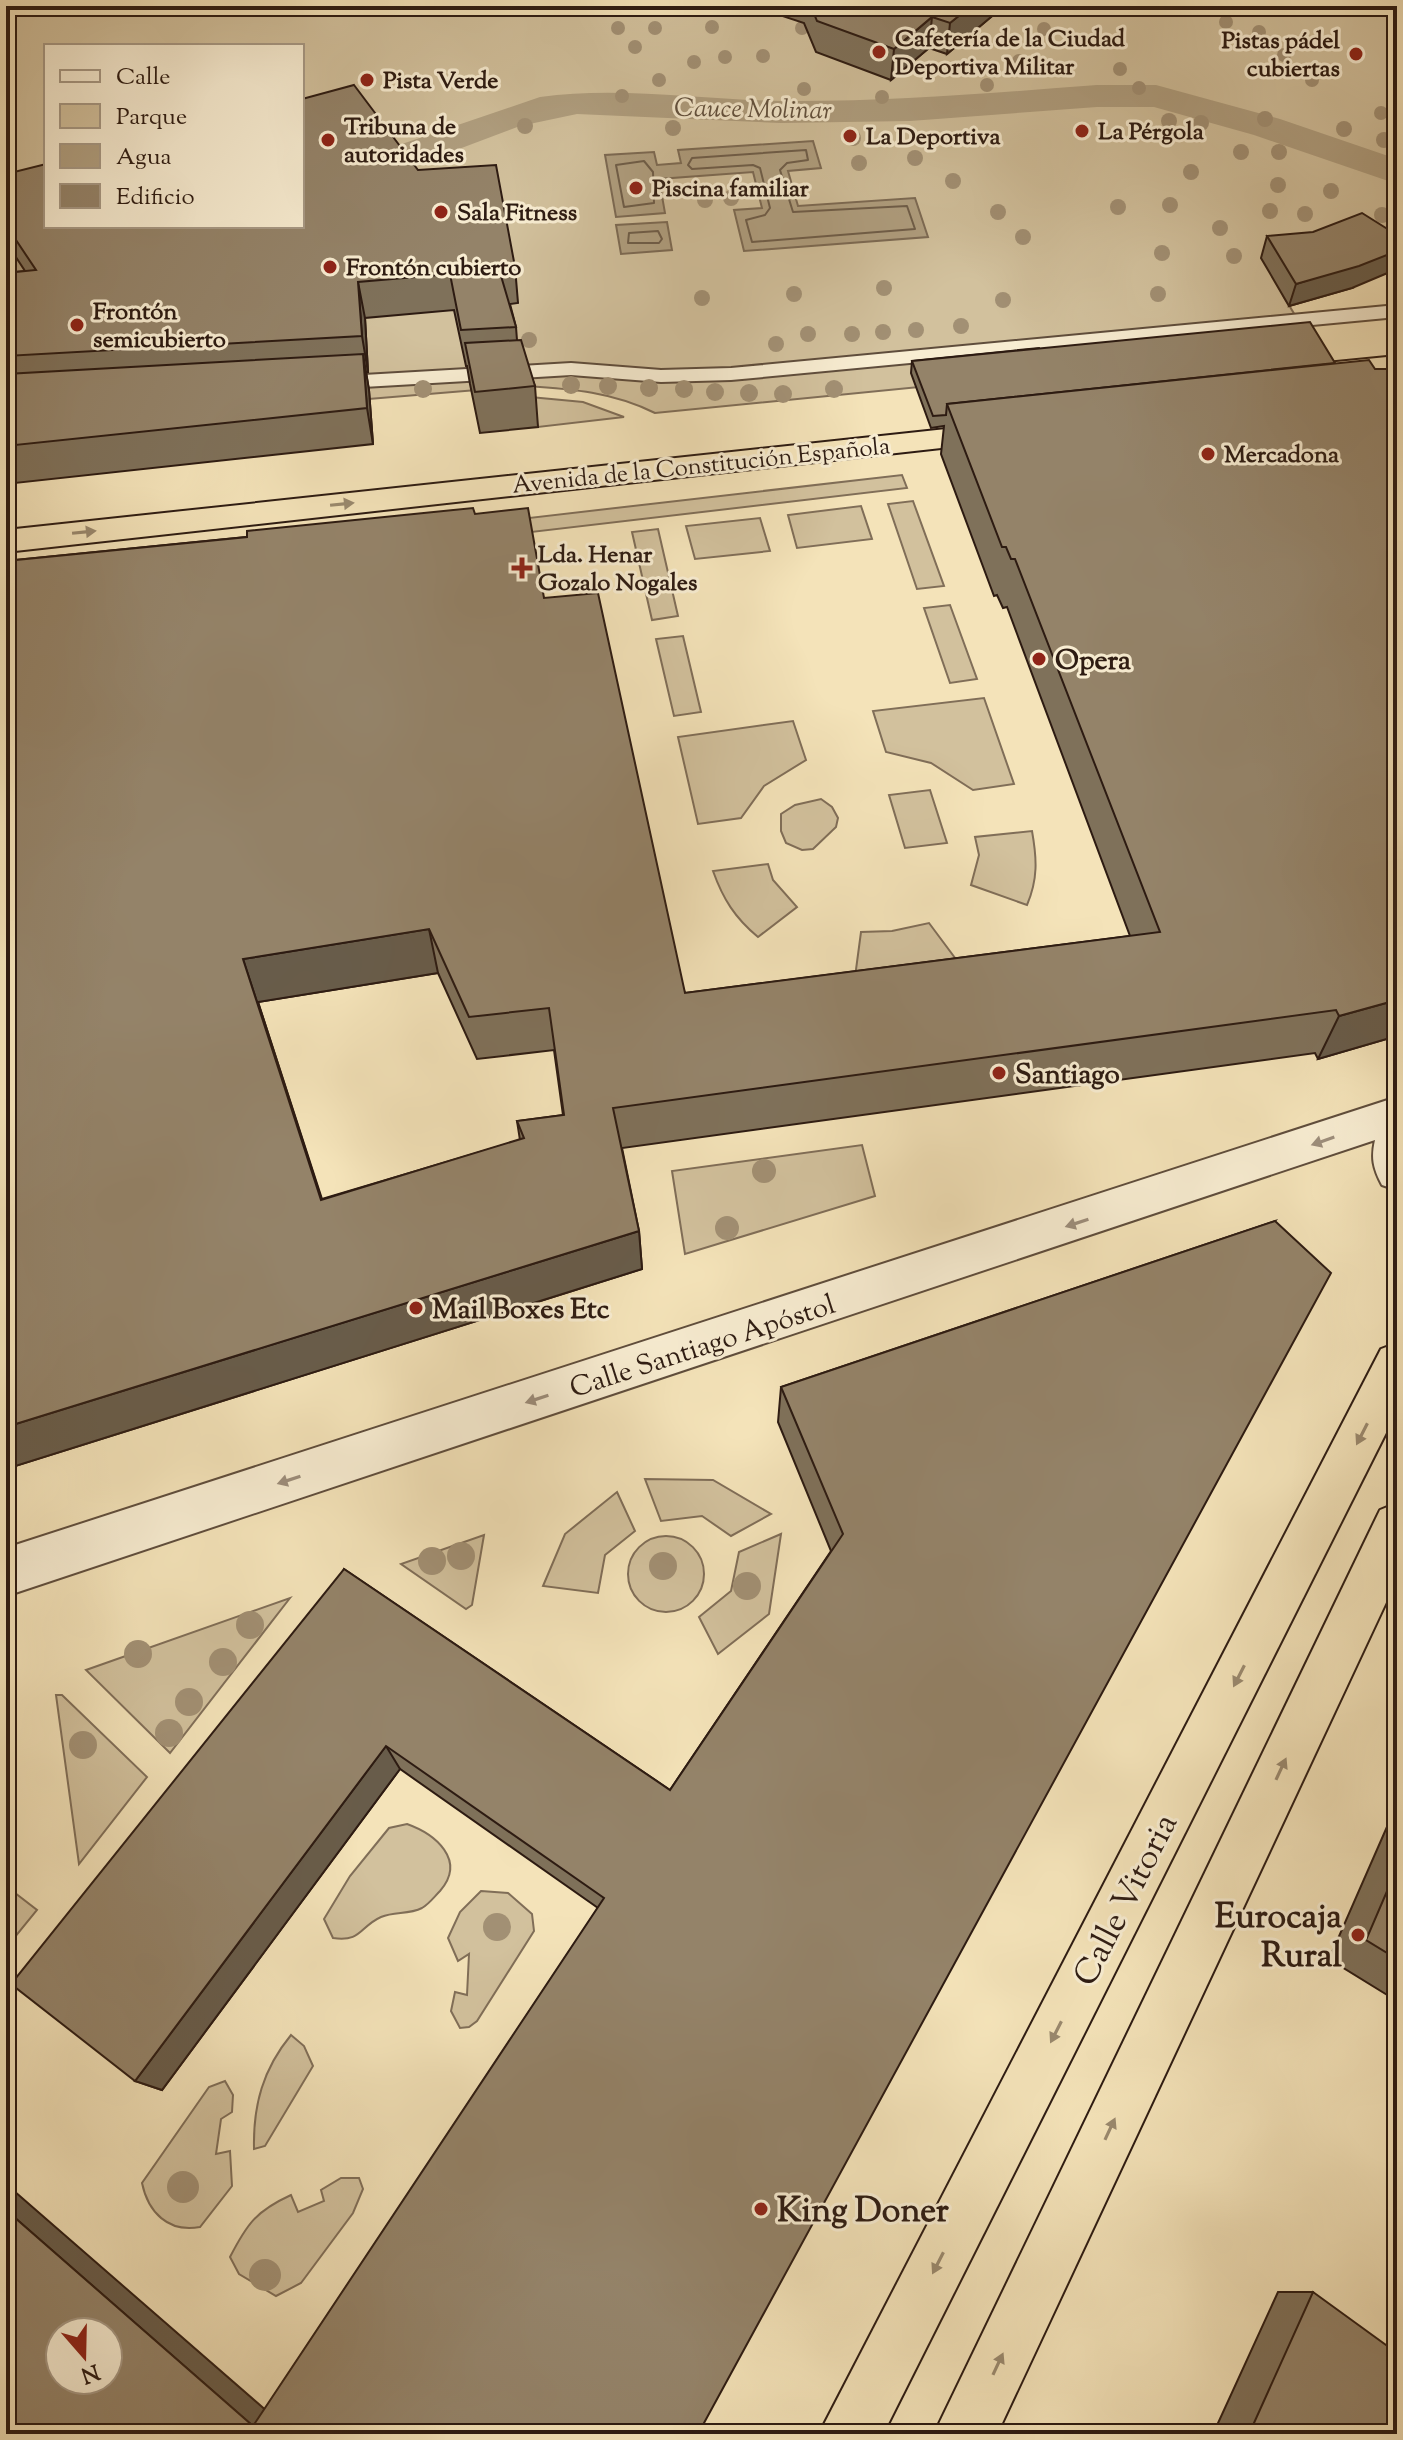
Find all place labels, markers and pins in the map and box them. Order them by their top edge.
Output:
place label: Cafetería de la Ciudad Deportiva Militar [895,23,1126,85]
place label: Pistas pádel cubiertas [1222,25,1340,87]
marker: Cafetería de la Ciudad Deportiva Militar [870,43,888,61]
marker: Pistas pádel cubiertas [1347,45,1365,63]
place label: Pista Verde [383,65,499,99]
marker: Pista Verde [358,71,376,89]
place label: Tribuna de autoridades [344,111,464,173]
place label: La Pérgola [1098,116,1205,150]
place label: La Deportiva [866,121,1002,155]
marker: La Pérgola [1073,122,1091,140]
marker: La Deportiva [841,127,859,145]
marker: Tribuna de autoridades [319,131,337,149]
place label: Piscina familiar [652,173,810,207]
marker: Piscina familiar [627,179,645,197]
place label: Sala Fitness [457,197,577,231]
marker: Sala Fitness [432,203,450,221]
place label: Frontón cubierto [346,252,521,286]
marker: Frontón cubierto [321,258,339,276]
place label: Frontón semicubierto [93,296,226,358]
marker: Frontón semicubierto [68,316,86,334]
place label: Mercadona [1224,439,1340,473]
marker: Mercadona [1199,445,1217,463]
place label: Lda. Henar Gozalo Nogales [538,539,697,601]
marker: Lda. Henar Gozalo Nogales [513,559,531,577]
place label: Opera [1055,642,1131,682]
marker: Opera [1030,650,1048,668]
place label: Santiago [1015,1056,1120,1096]
marker: Santiago [990,1064,1008,1082]
place label: Mail Boxes Etc [432,1291,610,1331]
marker: Mail Boxes Etc [407,1299,425,1317]
place label: Eurocaja Rural [1215,1894,1343,1982]
marker: Eurocaja Rural [1349,1926,1367,1944]
place label: King Doner [777,2188,949,2237]
marker: King Doner [752,2200,770,2218]

